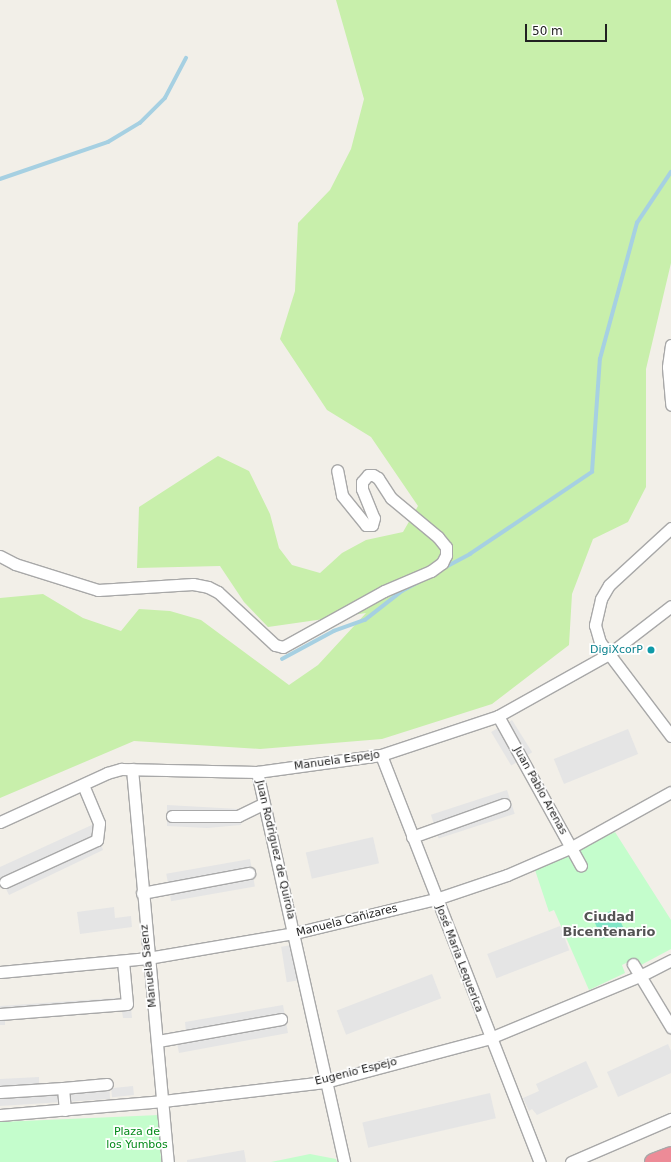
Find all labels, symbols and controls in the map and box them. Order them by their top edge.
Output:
scale bar [527,16,609,42]
text: 50 m [532,24,563,38]
place label: DigiXcorP [590,643,643,657]
marker: DigiXcorP [646,645,656,655]
street label: Juan Pablo Arenas [510,745,570,837]
street label: Manuela Espejo [293,748,381,774]
street label: Juan Rodriguez de Quirola [253,779,297,921]
street label: Manuela Cañizares [295,902,399,940]
street label: José Maria Lequerica [432,904,486,1014]
district label: Ciudad Bicentenario [563,910,655,941]
street label: Manuela Saenz [138,924,160,1008]
street label: Eugenio Espejo [314,1055,398,1089]
park label: Plaza de los Yumbos [106,1126,168,1152]

